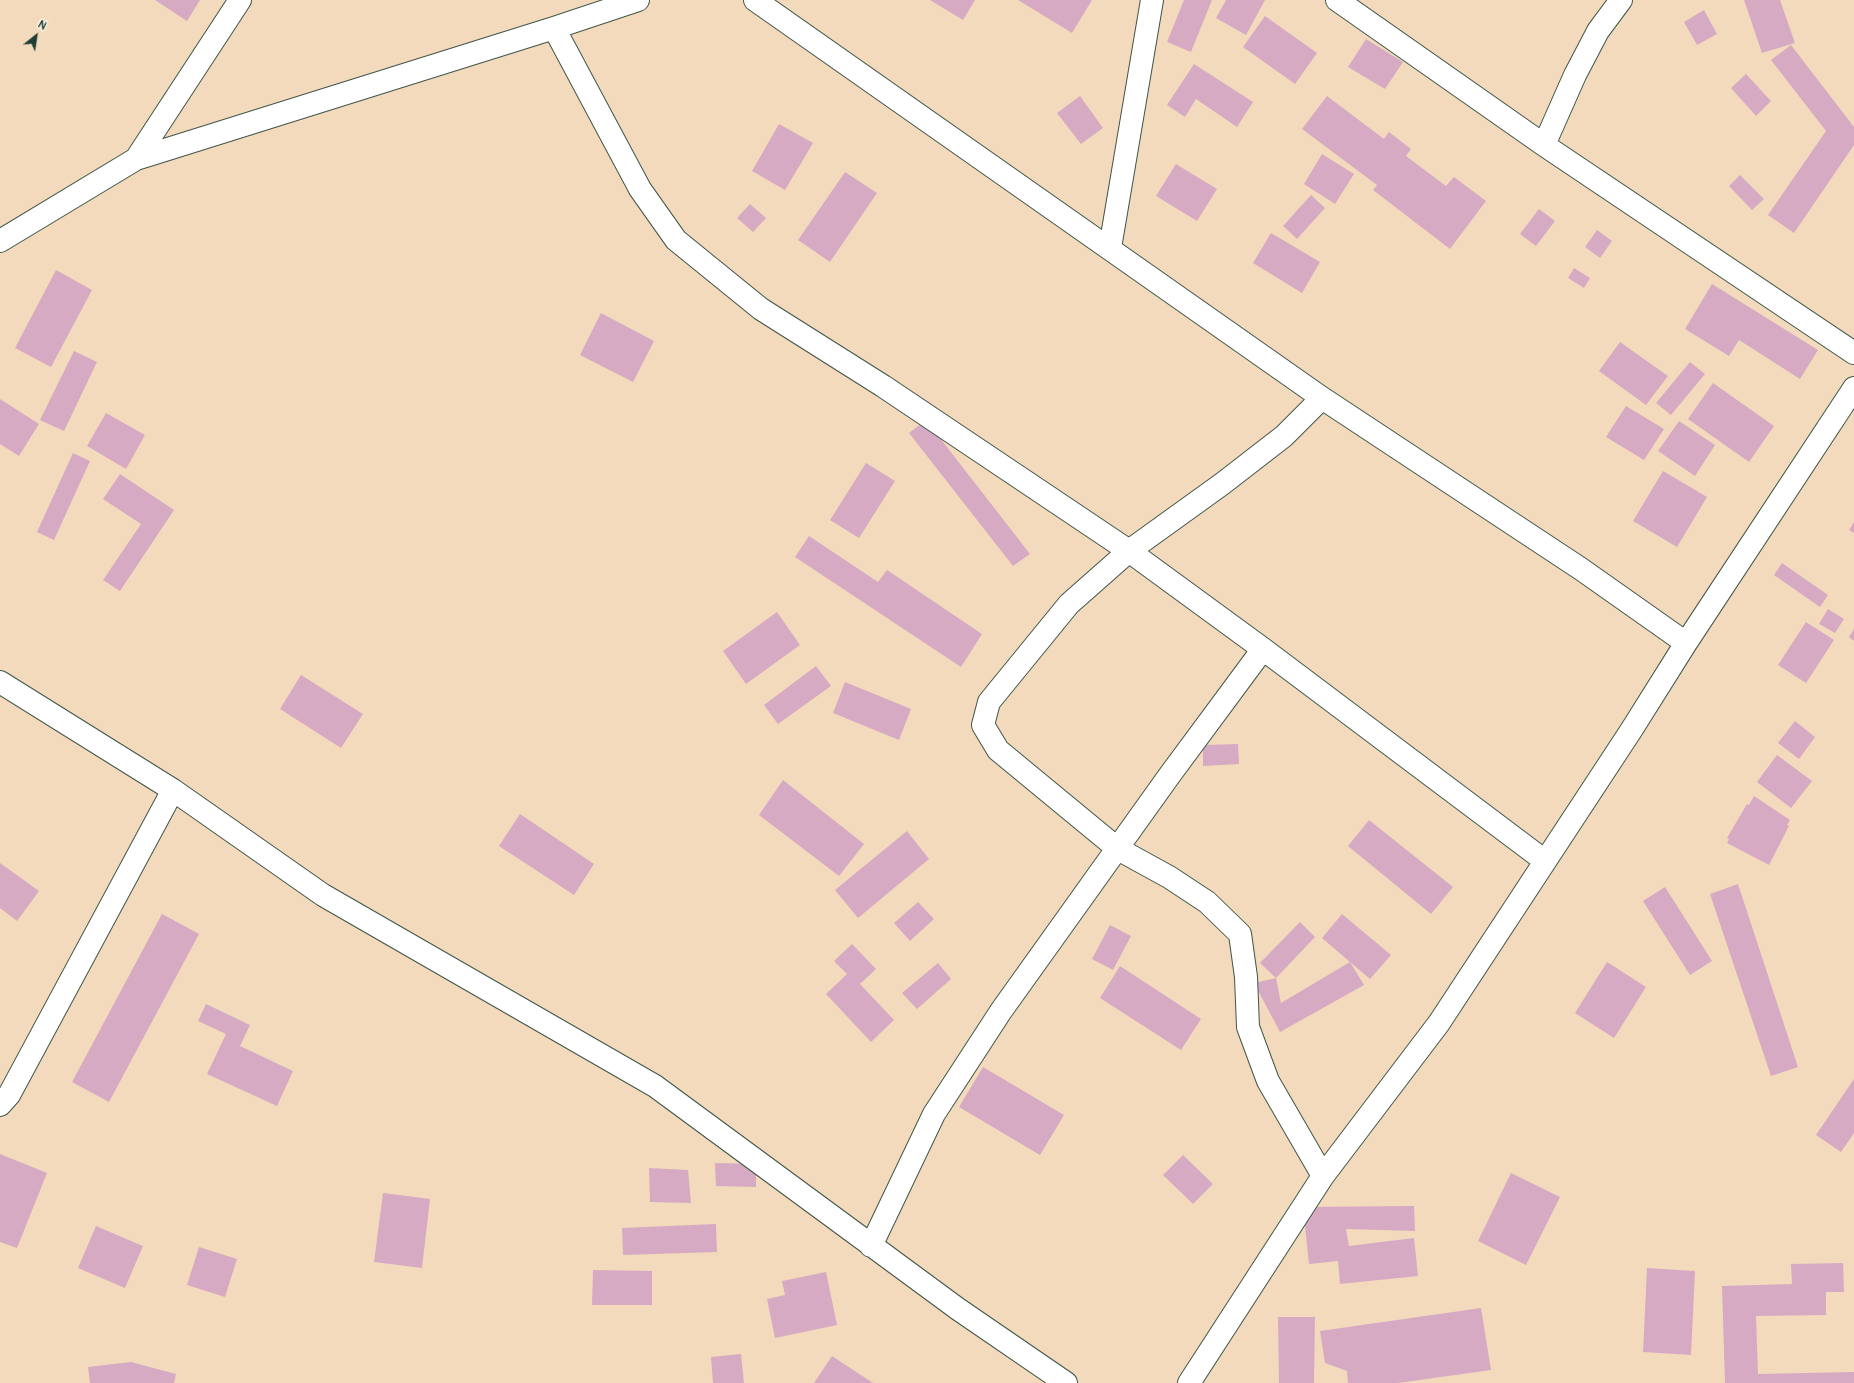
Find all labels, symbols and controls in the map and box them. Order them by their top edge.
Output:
north arrow [16,16,56,56]
text: N [36,18,49,33]

